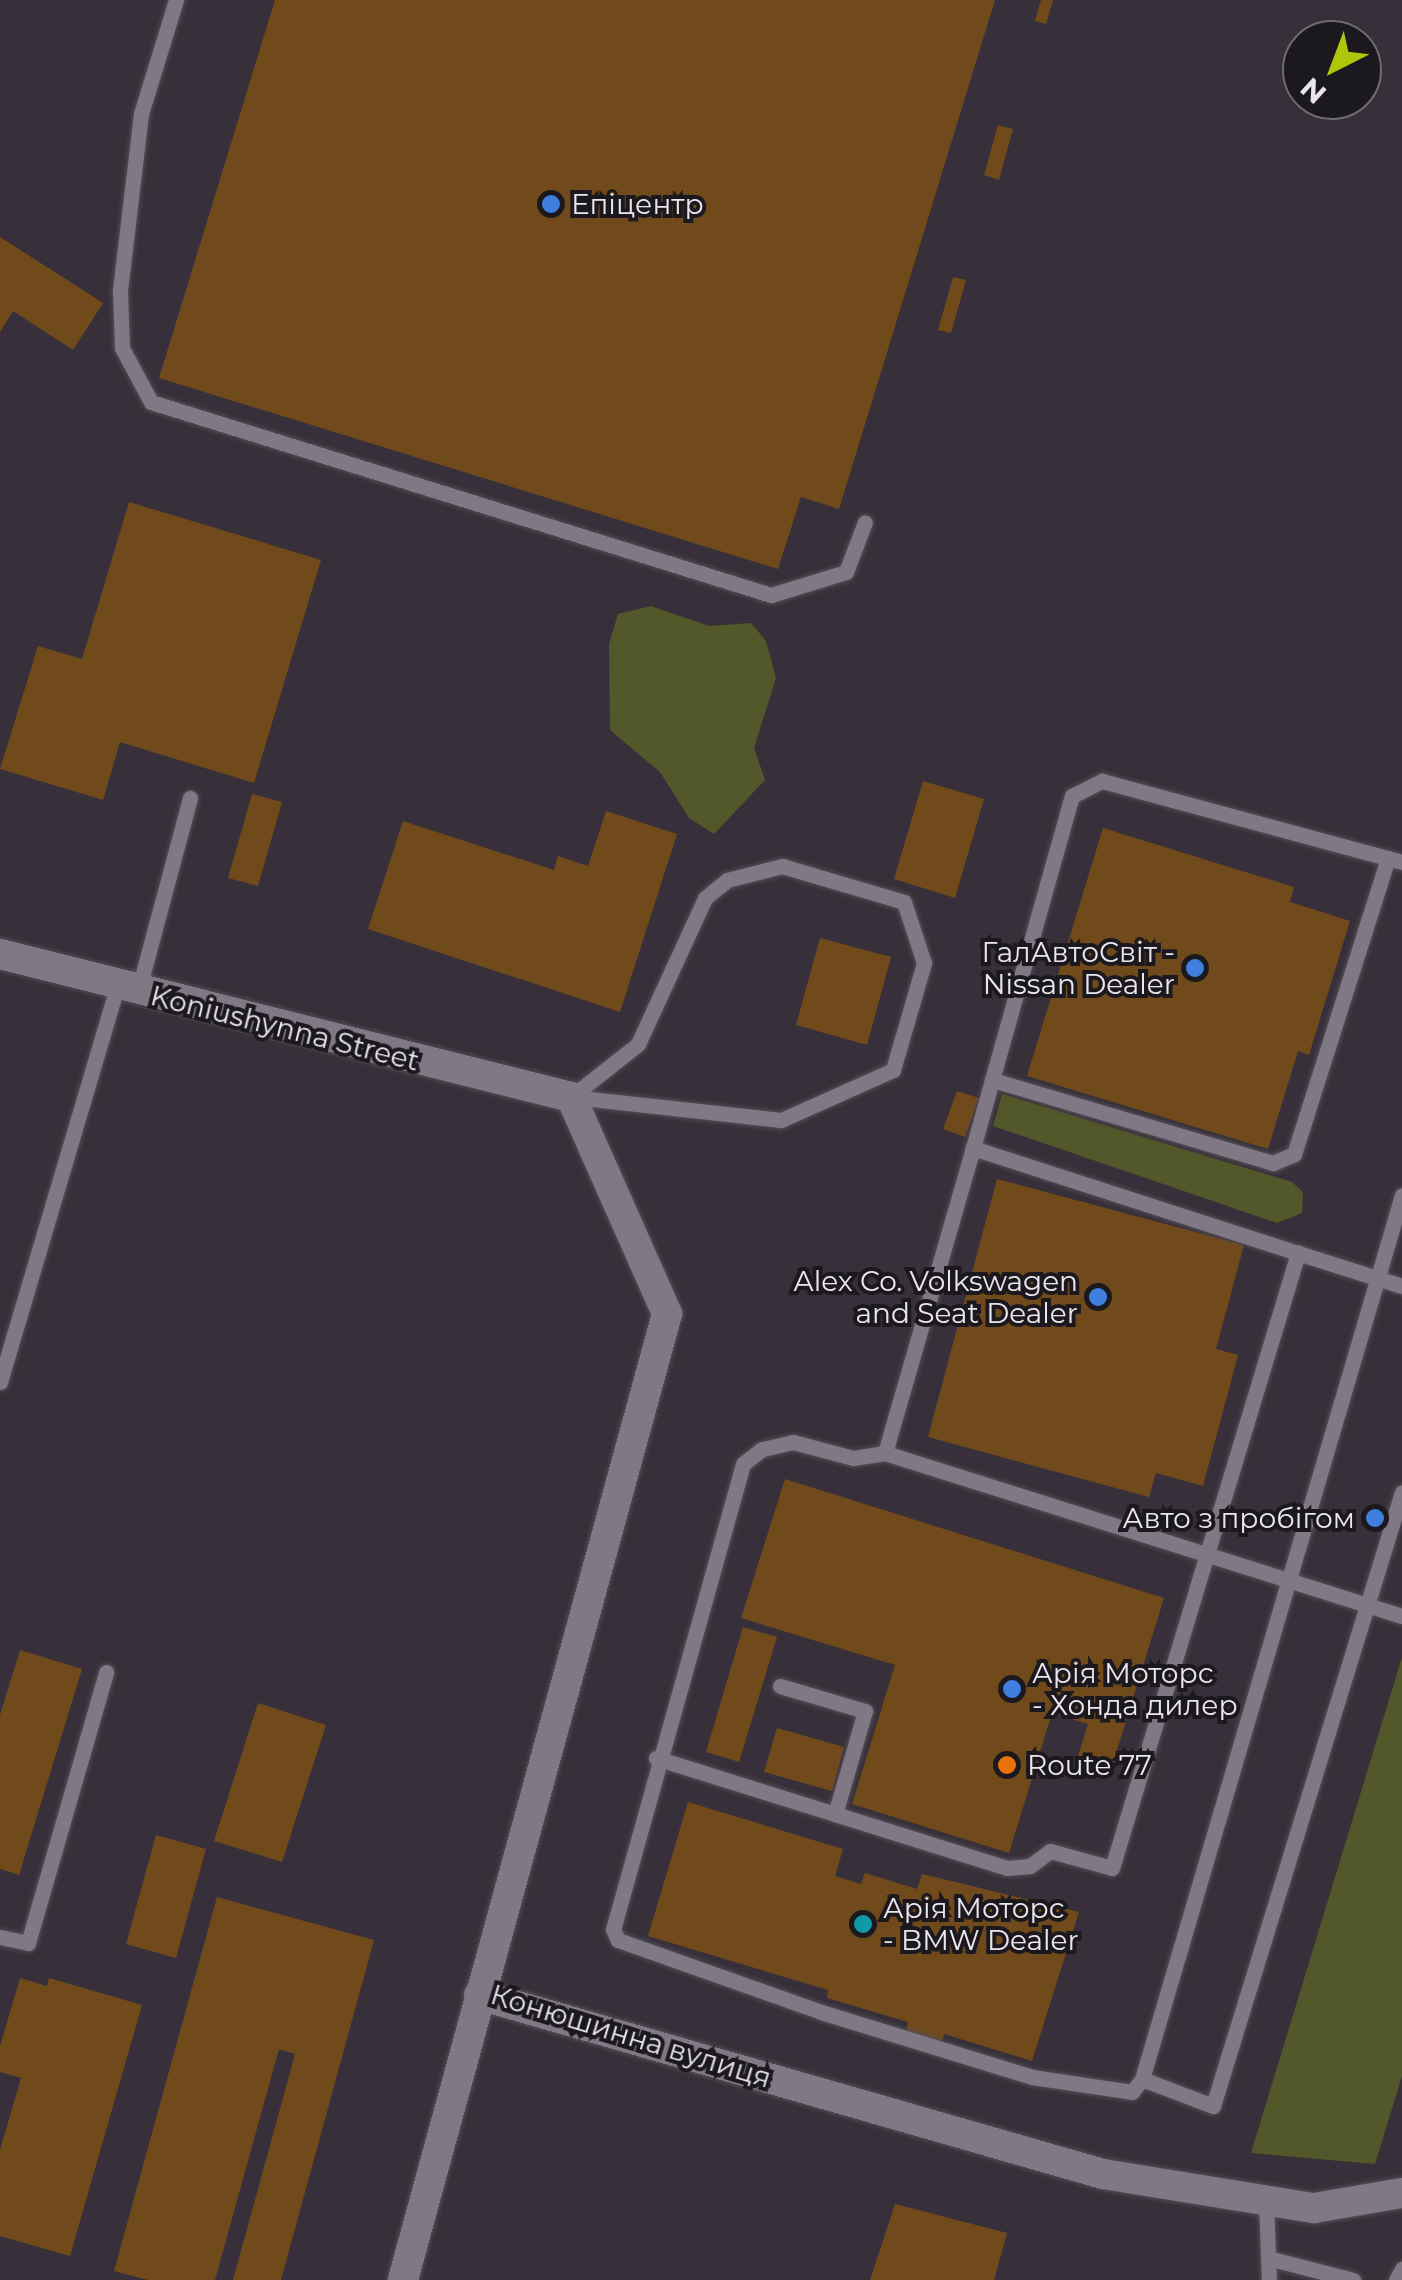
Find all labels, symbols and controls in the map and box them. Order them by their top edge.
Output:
north arrow [1282,20,1382,120]
text: N [1293,71,1333,111]
place label: Епіцентр [571,187,704,221]
marker: Епіцентр [540,193,562,215]
place label: ГалАвтоСвіт - Nissan Dealer [982,935,1175,1001]
marker: ГалАвтоСвіт - Nissan Dealer [1184,957,1206,979]
street label: Koniushynna Street [147,978,423,1078]
place label: Alex Co. Volkswagen and Seat Dealer [794,1264,1078,1330]
marker: Alex Co. Volkswagen and Seat Dealer [1087,1286,1109,1308]
place label: Авто з пробігом [1123,1501,1355,1535]
marker: Авто з пробігом [1364,1507,1386,1529]
place label: Арія Моторс - Хонда дилер [1032,1656,1238,1722]
marker: Арія Моторс - Хонда дилер [1001,1678,1023,1700]
place label: Route 77 [1027,1748,1152,1782]
marker: Route 77 [996,1754,1018,1776]
place label: Арія Моторс - BMW Dealer [883,1891,1079,1957]
marker: Арія Моторс - BMW Dealer [852,1913,874,1935]
street label: Конюшинна вулиця [487,1977,775,2095]

